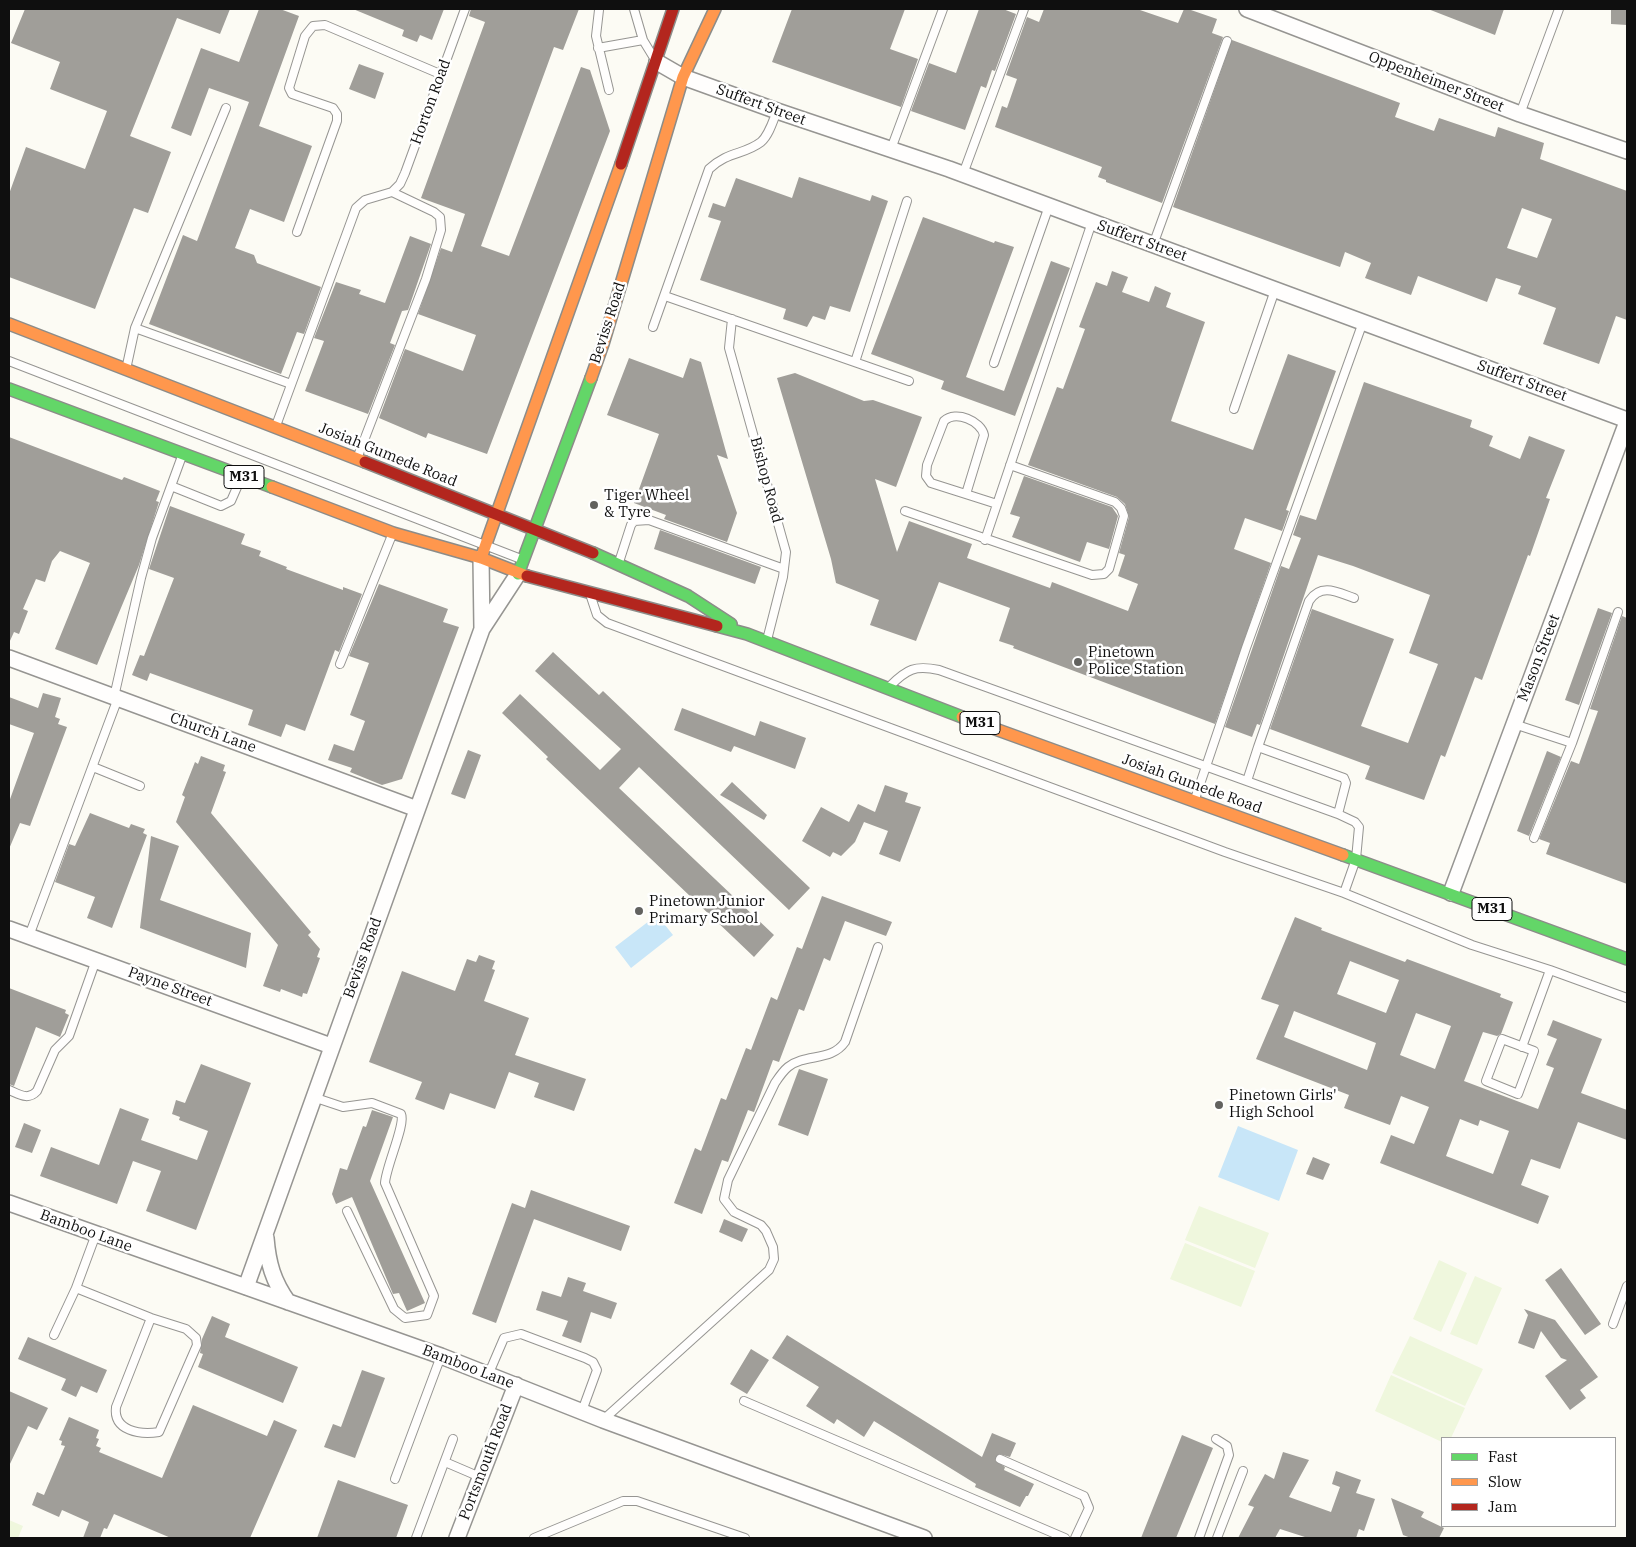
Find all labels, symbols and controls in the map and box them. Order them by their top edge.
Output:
street label: Oppenheimer Street [1366,48,1506,116]
street label: Horton Road [407,57,455,147]
street label: Suffert Street [714,80,808,130]
street label: Suffert Street [1095,216,1189,266]
street label: Beviss Road [586,280,630,366]
street label: Suffert Street [1475,356,1569,406]
street label: Josiah Gumede Road [316,419,460,491]
street label: Bishop Road [746,435,786,525]
road number: M31 [224,466,264,488]
place label: Tiger Wheel & Tyre [604,487,689,522]
marker: Tiger Wheel & Tyre [588,499,600,511]
street label: Mason Street [1514,612,1564,704]
place label: Pinetown Police Station [1088,644,1184,679]
marker: Pinetown Police Station [1072,656,1084,668]
street label: Church Lane [167,709,259,757]
road number: M31 [960,711,1000,734]
street label: Josiah Gumede Road [1120,750,1264,818]
place label: Pinetown Junior Primary School [649,893,765,928]
road number: M31 [1472,898,1512,921]
marker: Pinetown Junior Primary School [633,905,645,917]
street label: Beviss Road [340,915,386,1001]
street label: Payne Street [125,963,215,1011]
place label: Pinetown Girls' High School [1229,1087,1337,1122]
marker: Pinetown Girls' High School [1213,1099,1225,1111]
street label: Bamboo Lane [37,1206,135,1256]
street label: Bamboo Lane [420,1341,516,1393]
street label: Portsmouth Road [456,1401,516,1523]
legend [1441,1437,1616,1527]
text: Fast [1488,1447,1518,1466]
text: Slow [1488,1472,1521,1491]
text: Jam [1488,1497,1517,1516]

